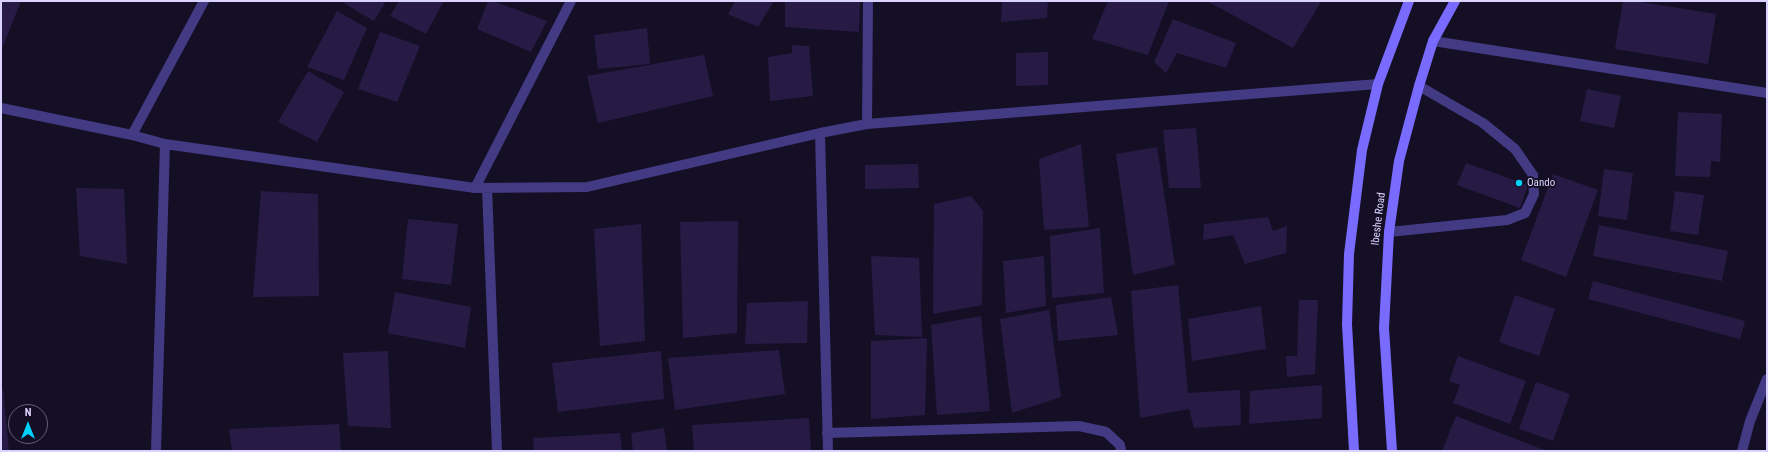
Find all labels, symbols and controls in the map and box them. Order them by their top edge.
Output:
place label: Oando [1527,176,1555,190]
marker: Oando [1514,178,1524,188]
street label: Ibeshe Road [1369,192,1389,246]
north arrow [8,404,48,444]
text: N [25,406,31,419]

